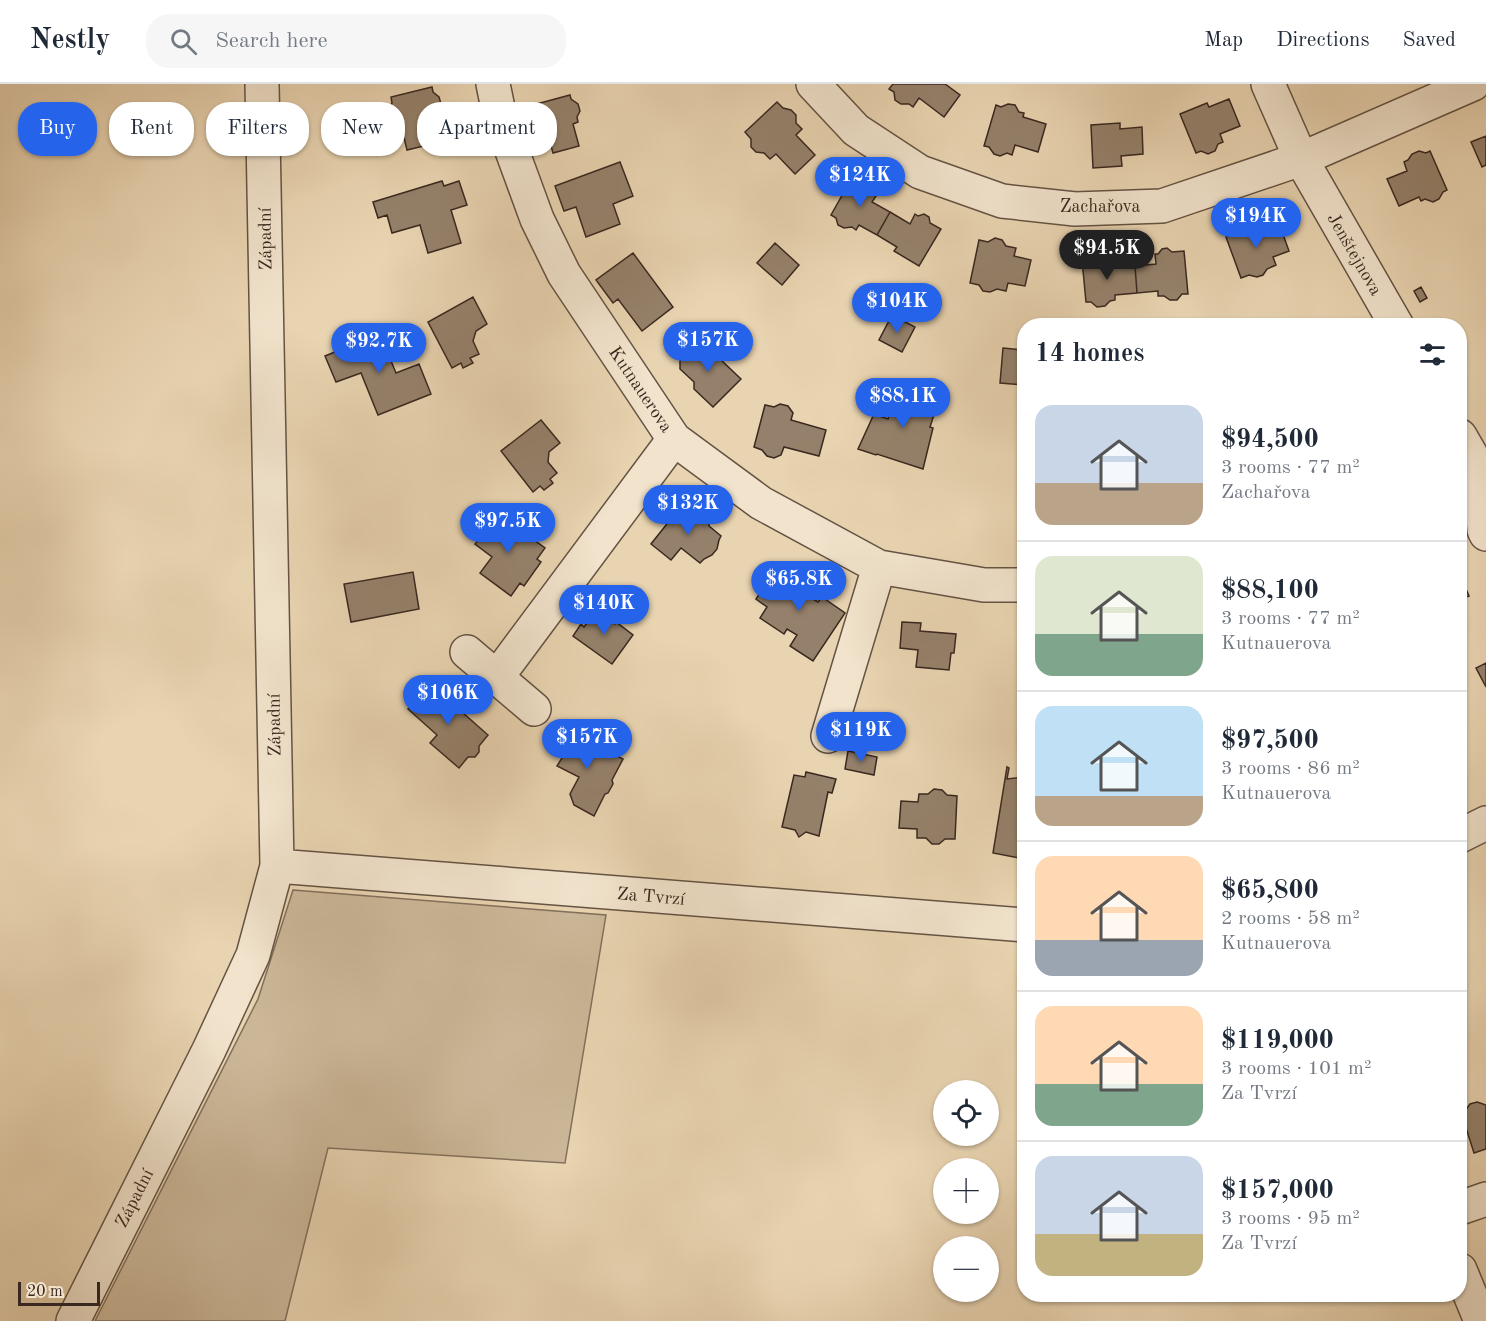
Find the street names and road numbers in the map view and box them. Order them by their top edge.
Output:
street label: Zachařova [1060,198,1140,216]
street label: Západní [256,207,276,271]
street label: Jenštejnova [1323,210,1385,299]
street label: Kutnauerova [605,343,675,436]
street label: Západní [265,693,285,757]
street label: Za Tvrzí [616,885,686,909]
street label: Západní [113,1166,157,1231]

